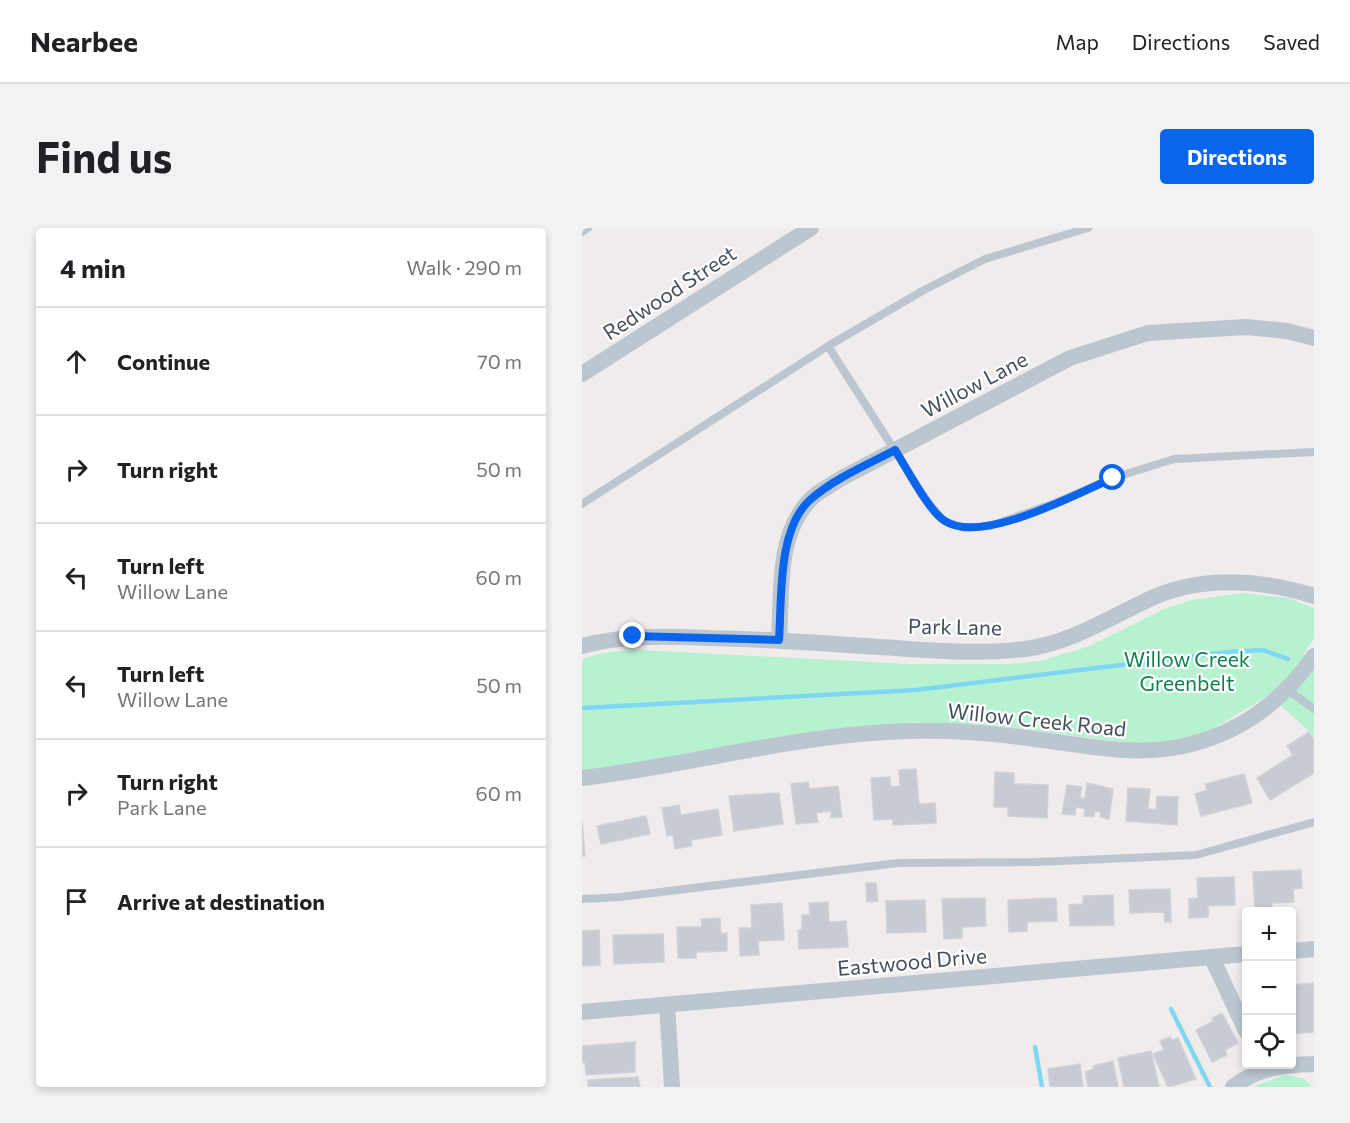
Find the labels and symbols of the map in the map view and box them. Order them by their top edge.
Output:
street label: Redwood Street [598,240,740,344]
street label: Willow Lane [917,346,1031,422]
route start [1099,464,1125,490]
street label: Park Lane [908,613,1002,639]
route end [619,622,645,648]
park label: Willow Creek Greenbelt [1124,646,1250,695]
street label: Willow Creek Road [946,697,1128,741]
street label: Eastwood Drive [836,942,988,980]

